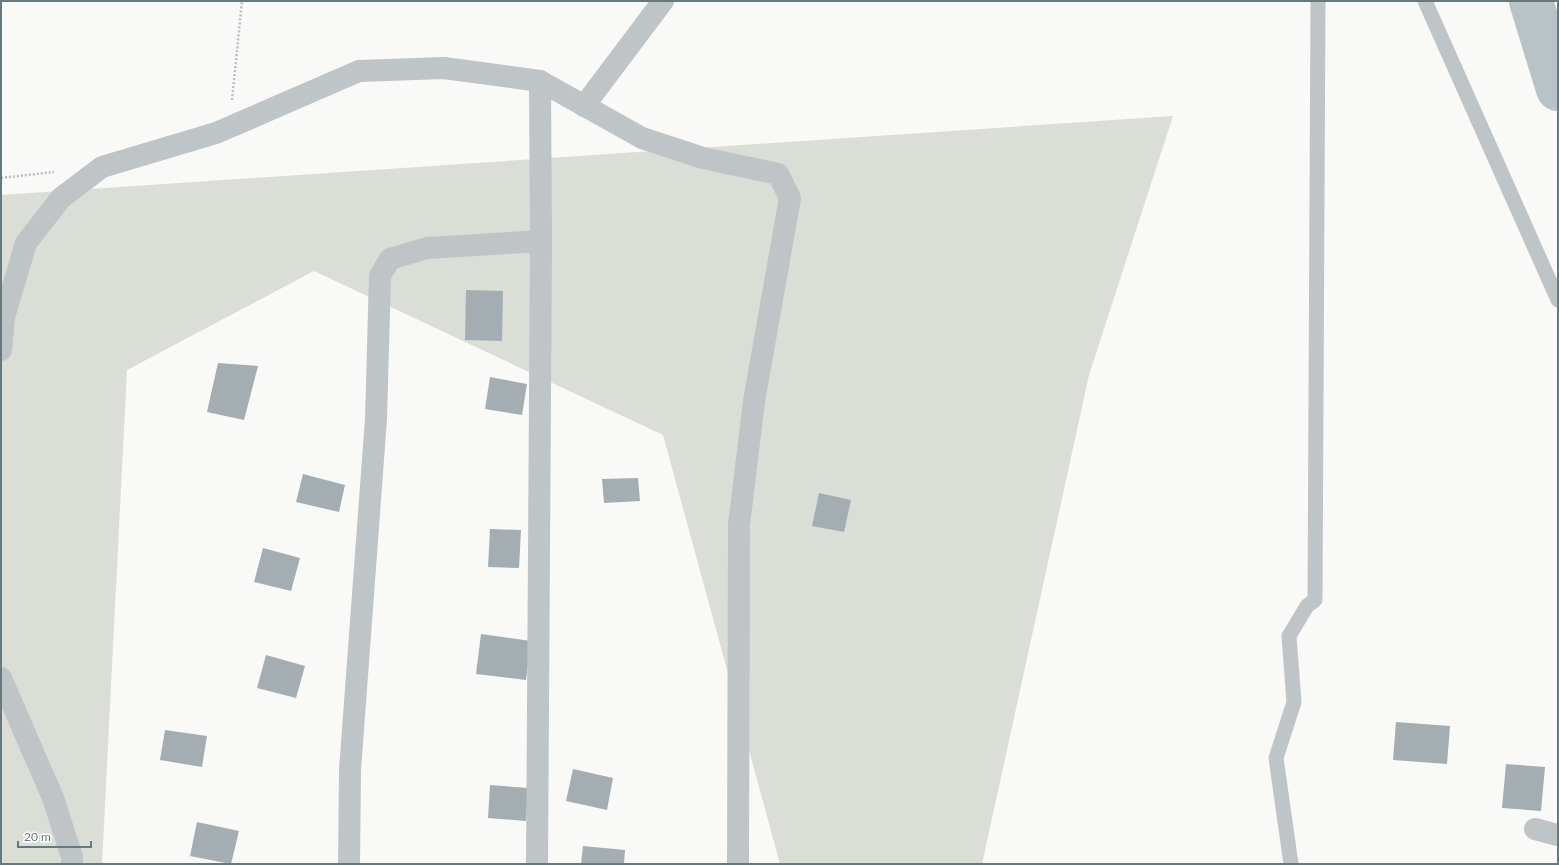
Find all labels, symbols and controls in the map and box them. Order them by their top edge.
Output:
scale bar [18,823,91,849]
text: 20 m [24,829,51,844]

